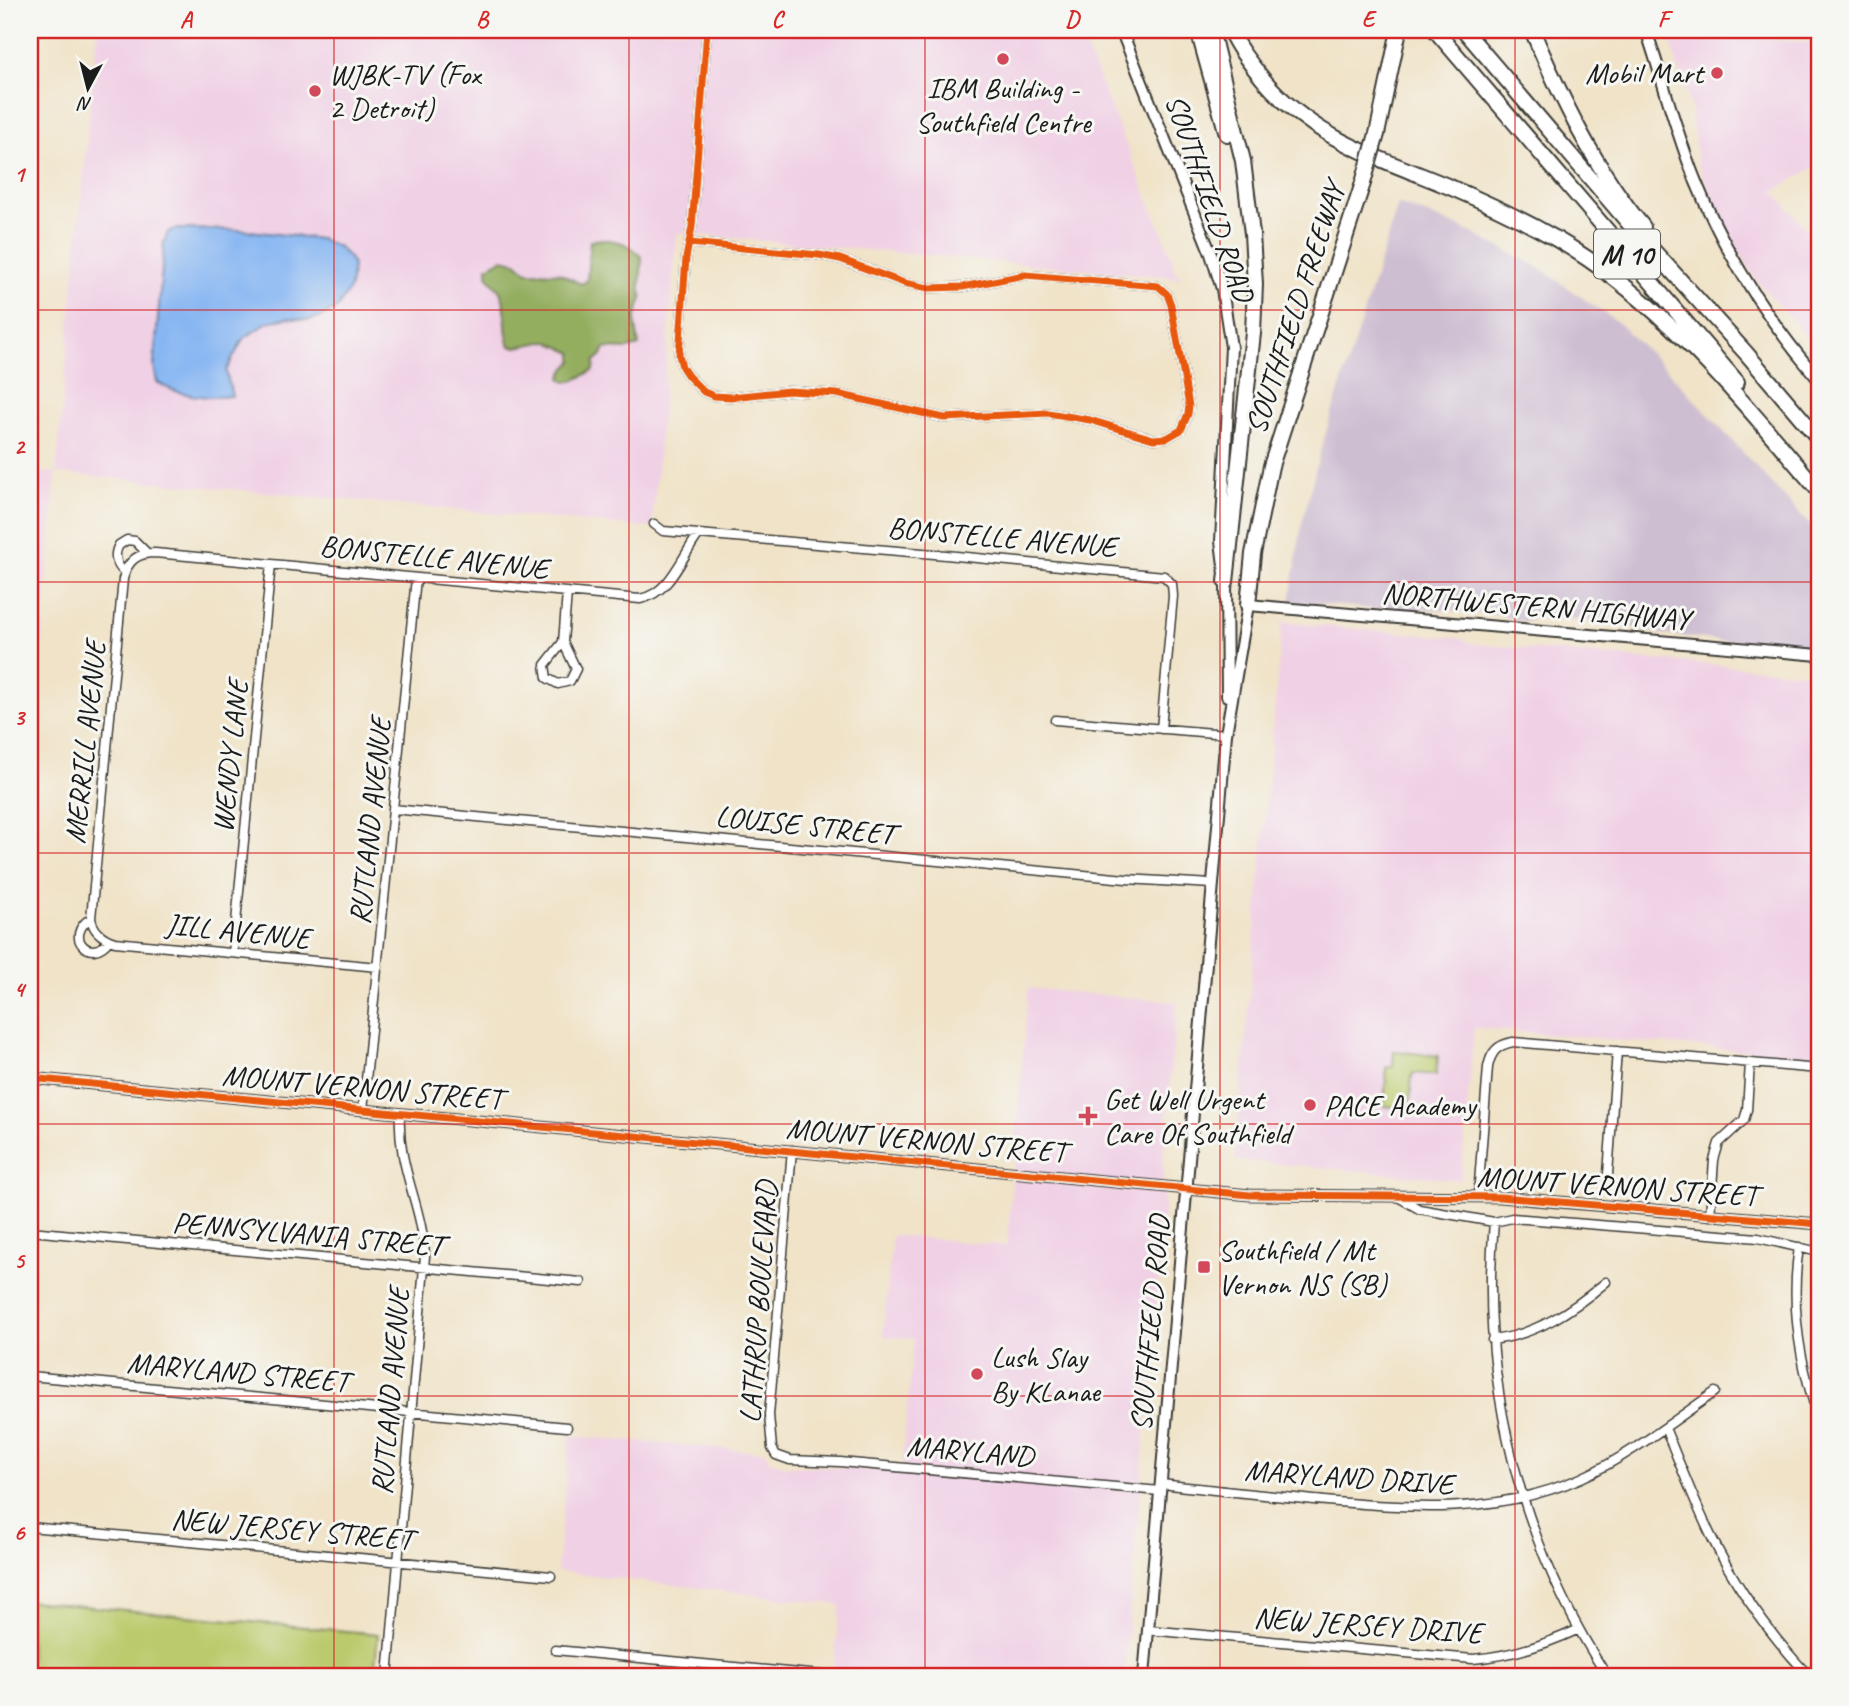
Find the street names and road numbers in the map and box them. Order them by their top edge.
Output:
street label: SOUTHFIELD ROAD [1157,89,1264,309]
street label: SOUTHFIELD FREEWAY [1237,172,1355,438]
road number: M 10 [1594,230,1660,278]
street label: BONSTELLE AVENUE [886,508,1122,566]
street label: BONSTELLE AVENUE [318,526,554,588]
street label: NORTHWESTERN HIGHWAY [1381,574,1696,639]
street label: MERRILL AVENUE [55,635,115,845]
street label: WENDY LANE [203,674,257,834]
street label: RUTLAND AVENUE [340,712,400,926]
street label: LOUISE STREET [714,797,903,854]
street label: JILL AVENUE [162,904,315,958]
street label: MOUNT VERNON STREET [221,1056,511,1119]
street label: MOUNT VERNON STREET [785,1109,1075,1172]
street label: MOUNT VERNON STREET [1476,1157,1765,1215]
street label: LATHRUP BOULEVARD [731,1177,786,1424]
street label: PENNSYLVANIA STREET [171,1203,452,1265]
street label: SOUTHFIELD ROAD [1122,1211,1179,1433]
street label: RUTLAND AVENUE [362,1282,418,1496]
street label: MARYLAND STREET [126,1343,357,1401]
street label: MARYLAND [905,1427,1037,1476]
street label: MARYLAND DRIVE [1243,1451,1459,1504]
street label: NEW JERSEY STREET [170,1500,421,1559]
street label: NEW JERSEY DRIVE [1253,1598,1487,1652]

